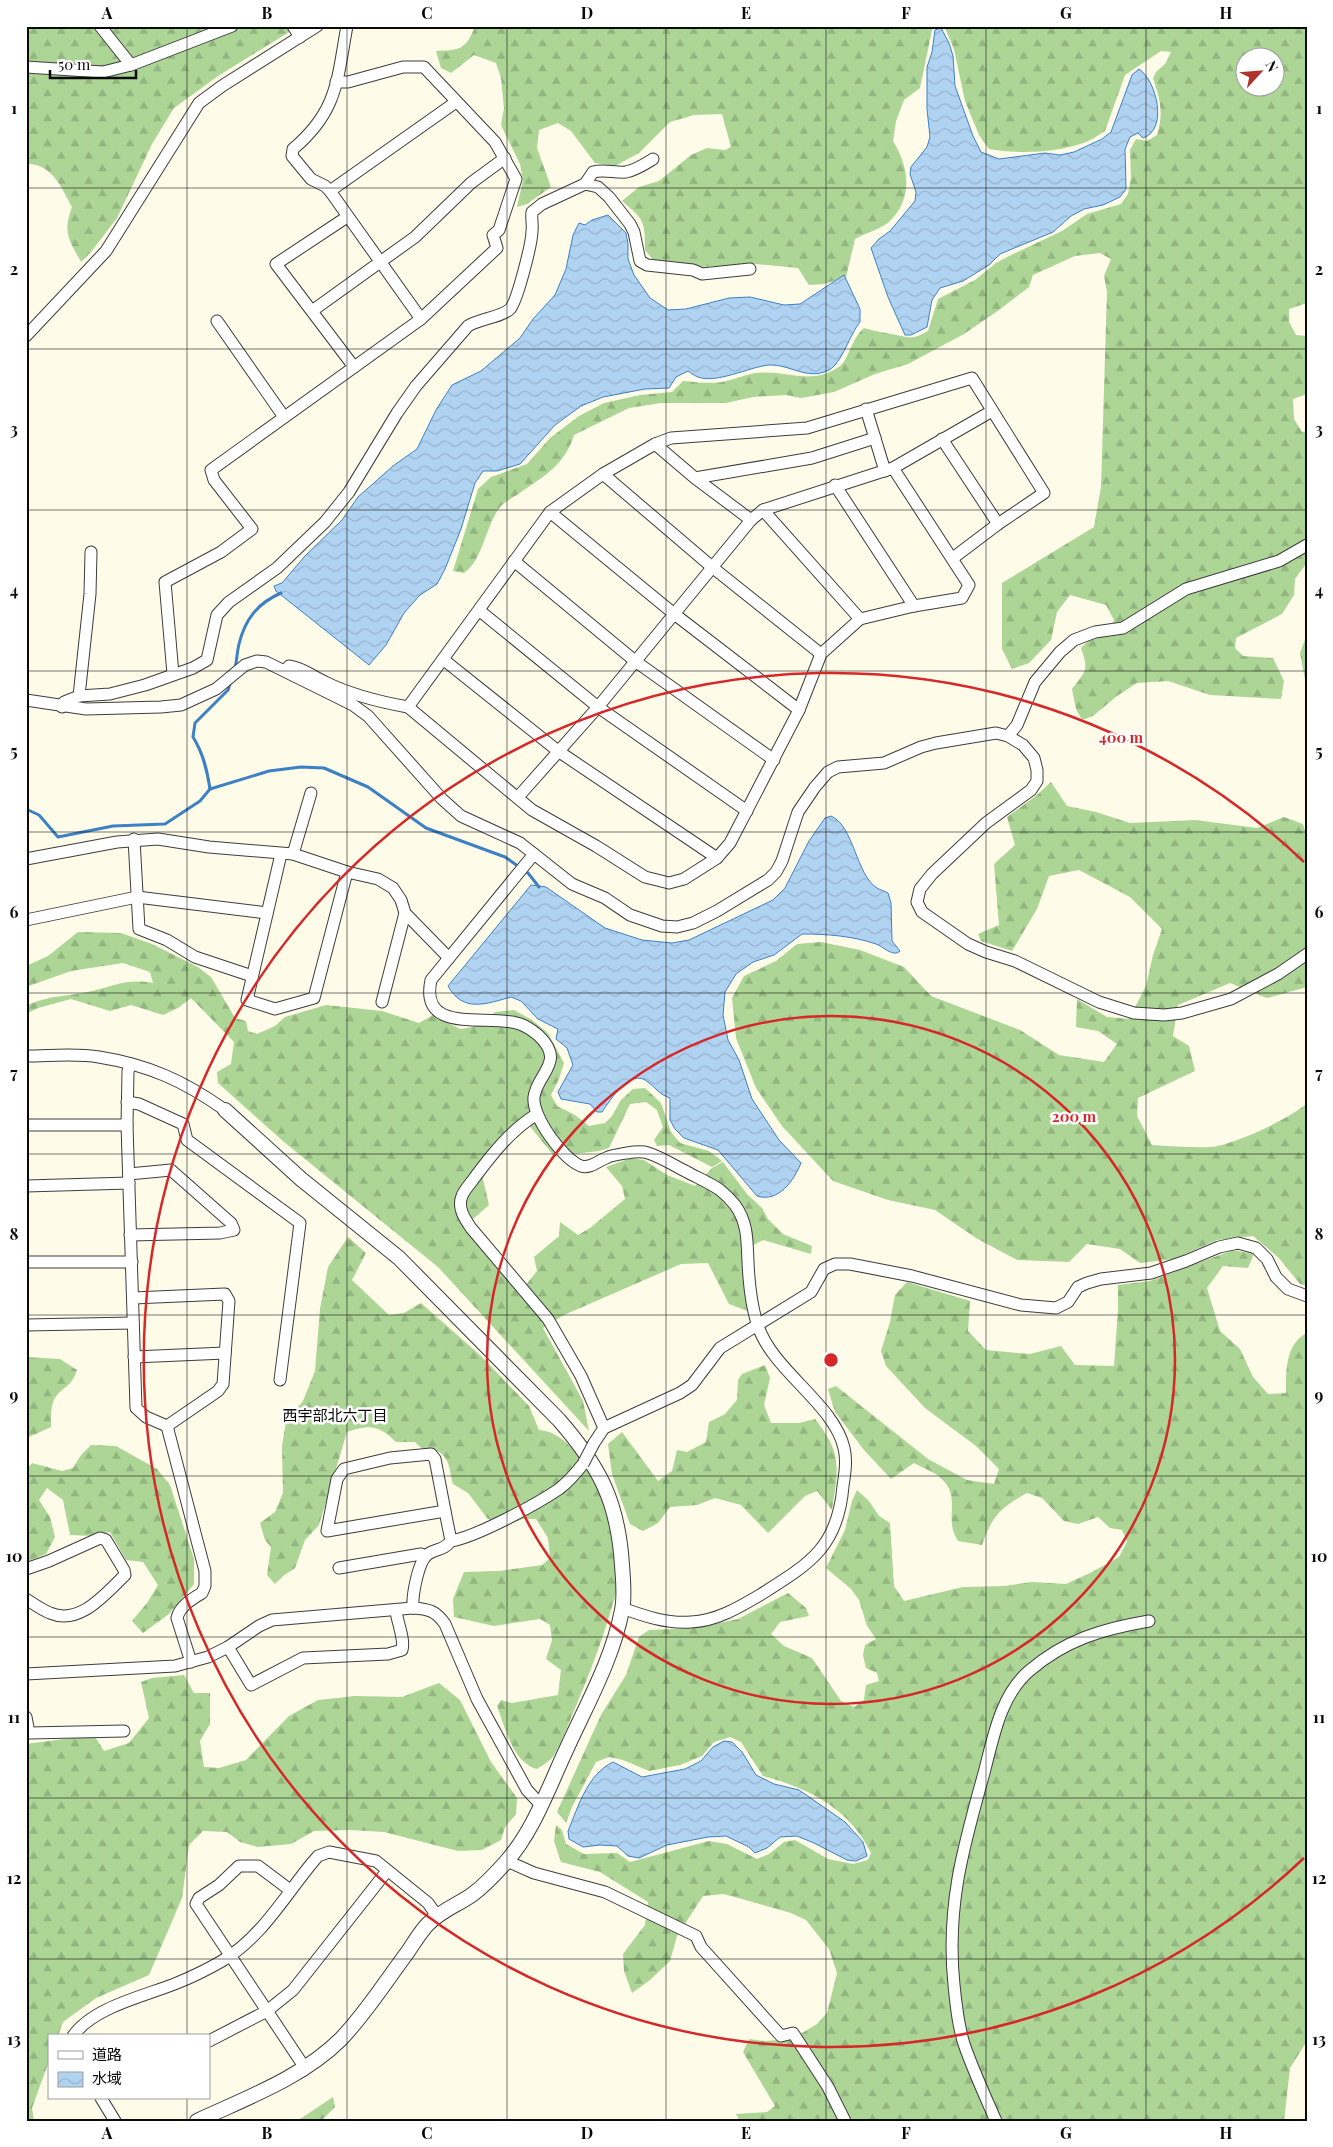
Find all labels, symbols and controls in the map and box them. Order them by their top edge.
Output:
text: A [101,2,113,23]
text: B [262,2,273,23]
text: C [421,2,433,23]
text: D [581,2,593,23]
text: E [741,2,751,23]
text: F [901,2,911,23]
text: G [1060,2,1072,23]
text: H [1220,2,1233,23]
scale bar [50,48,136,80]
north arrow [1236,48,1286,98]
text: 50 m [58,54,91,74]
text: N [1261,57,1283,75]
text: 1 [11,97,17,118]
text: 1 [1316,97,1322,118]
text: 2 [10,258,18,279]
text: 2 [1315,258,1323,279]
text: 3 [10,418,18,439]
text: 3 [1315,418,1323,439]
text: 4 [10,579,18,600]
text: 4 [1315,579,1323,600]
text: 400 m [1099,727,1144,747]
text: 5 [10,740,18,761]
text: 5 [1315,740,1323,761]
text: 6 [10,901,19,922]
text: 6 [1315,901,1324,922]
text: 7 [10,1062,18,1083]
text: 7 [1315,1062,1323,1083]
text: 200 m [1052,1106,1097,1126]
text: 8 [10,1223,19,1244]
text: 8 [1315,1223,1324,1244]
centre of rings [822,1351,840,1369]
text: 9 [10,1384,19,1405]
text: 9 [1315,1384,1324,1405]
district label: 西宇部北六丁目 [282,1405,388,1425]
text: 10 [6,1545,22,1566]
text: 10 [1311,1545,1327,1566]
text: 11 [8,1706,20,1727]
text: 11 [1313,1706,1325,1727]
text: 12 [7,1867,21,1888]
text: 12 [1312,1867,1326,1888]
text: 13 [7,2028,21,2049]
text: 13 [1312,2028,1326,2049]
legend [48,2034,210,2100]
text: 道路 [92,2044,122,2064]
text: 水域 [92,2068,122,2088]
text: A [101,2122,113,2143]
text: B [262,2122,273,2143]
text: C [421,2122,433,2143]
text: D [581,2122,593,2143]
text: E [741,2122,751,2143]
text: F [901,2122,911,2143]
text: G [1060,2122,1072,2143]
text: H [1220,2122,1233,2143]

